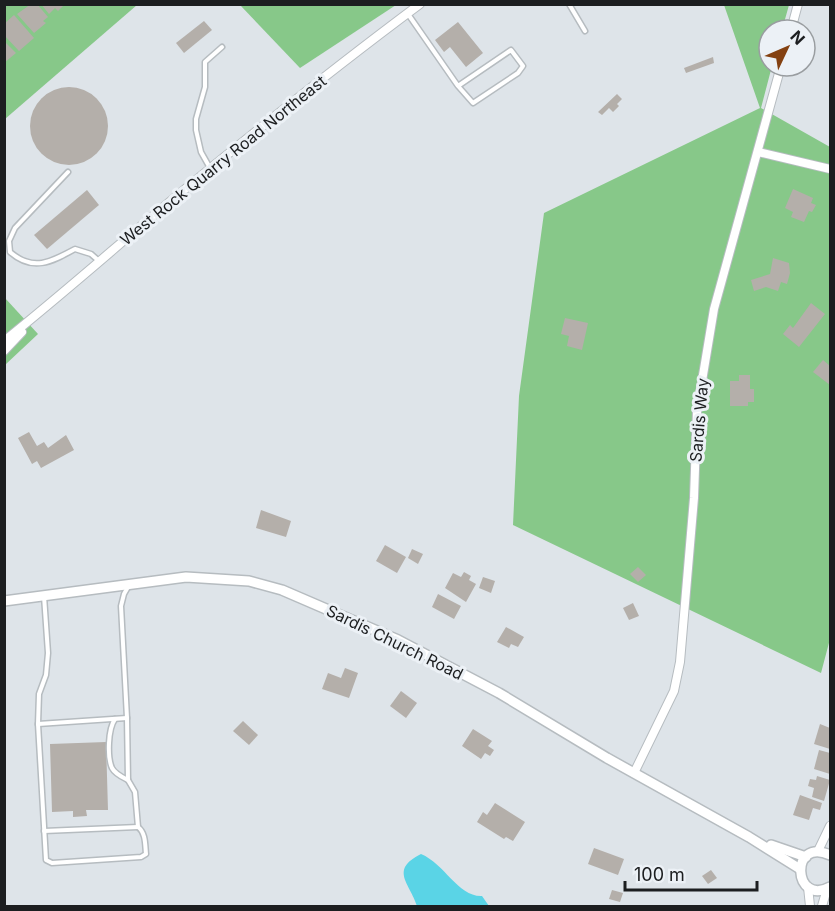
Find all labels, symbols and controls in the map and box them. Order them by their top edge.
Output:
north arrow [757,18,817,78]
text: N [786,26,809,49]
street label: West Rock Quarry Road Northeast [116,71,330,249]
street label: Sardis Way [685,377,713,463]
street label: Sardis Church Road [323,600,467,684]
scale bar [625,854,757,892]
text: 100 m [634,864,685,885]

